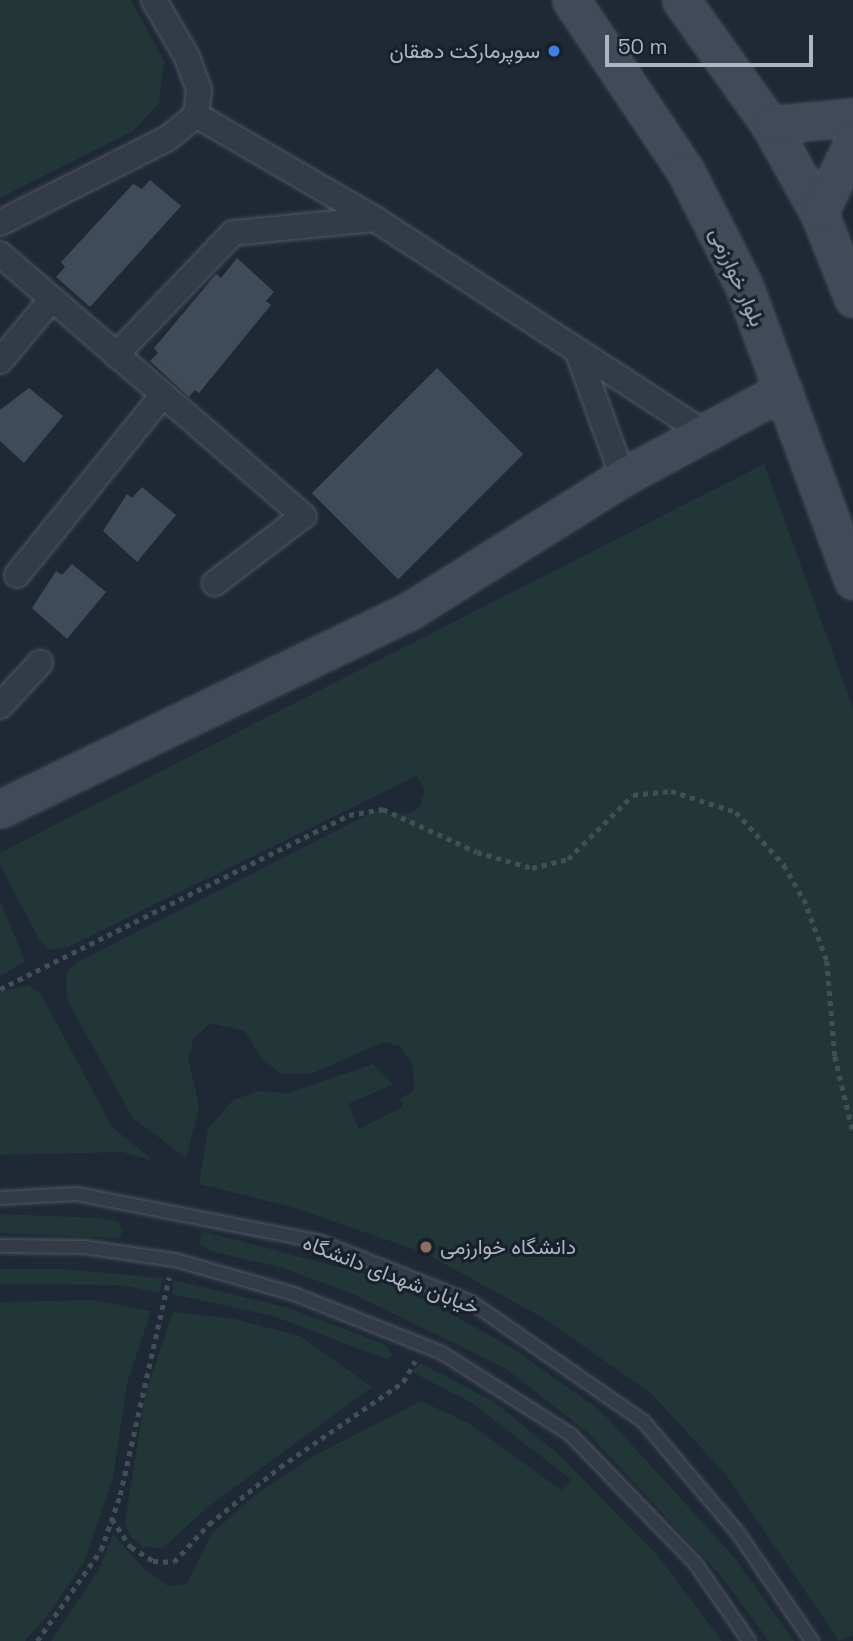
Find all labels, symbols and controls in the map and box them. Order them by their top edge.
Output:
scale bar [608,21,816,65]
text: 50 m [618,33,668,60]
place label: سوپرمارکت دهقان [389,38,540,64]
marker: سوپرمارکت دهقان [546,43,562,59]
street label: بلوار خوارزمی [704,224,770,330]
street label: خیابان شهدای دانشگاه [299,1230,483,1320]
place label: دانشگاه خوارزمی [440,1234,576,1260]
marker: دانشگاه خوارزمی [418,1239,434,1255]

